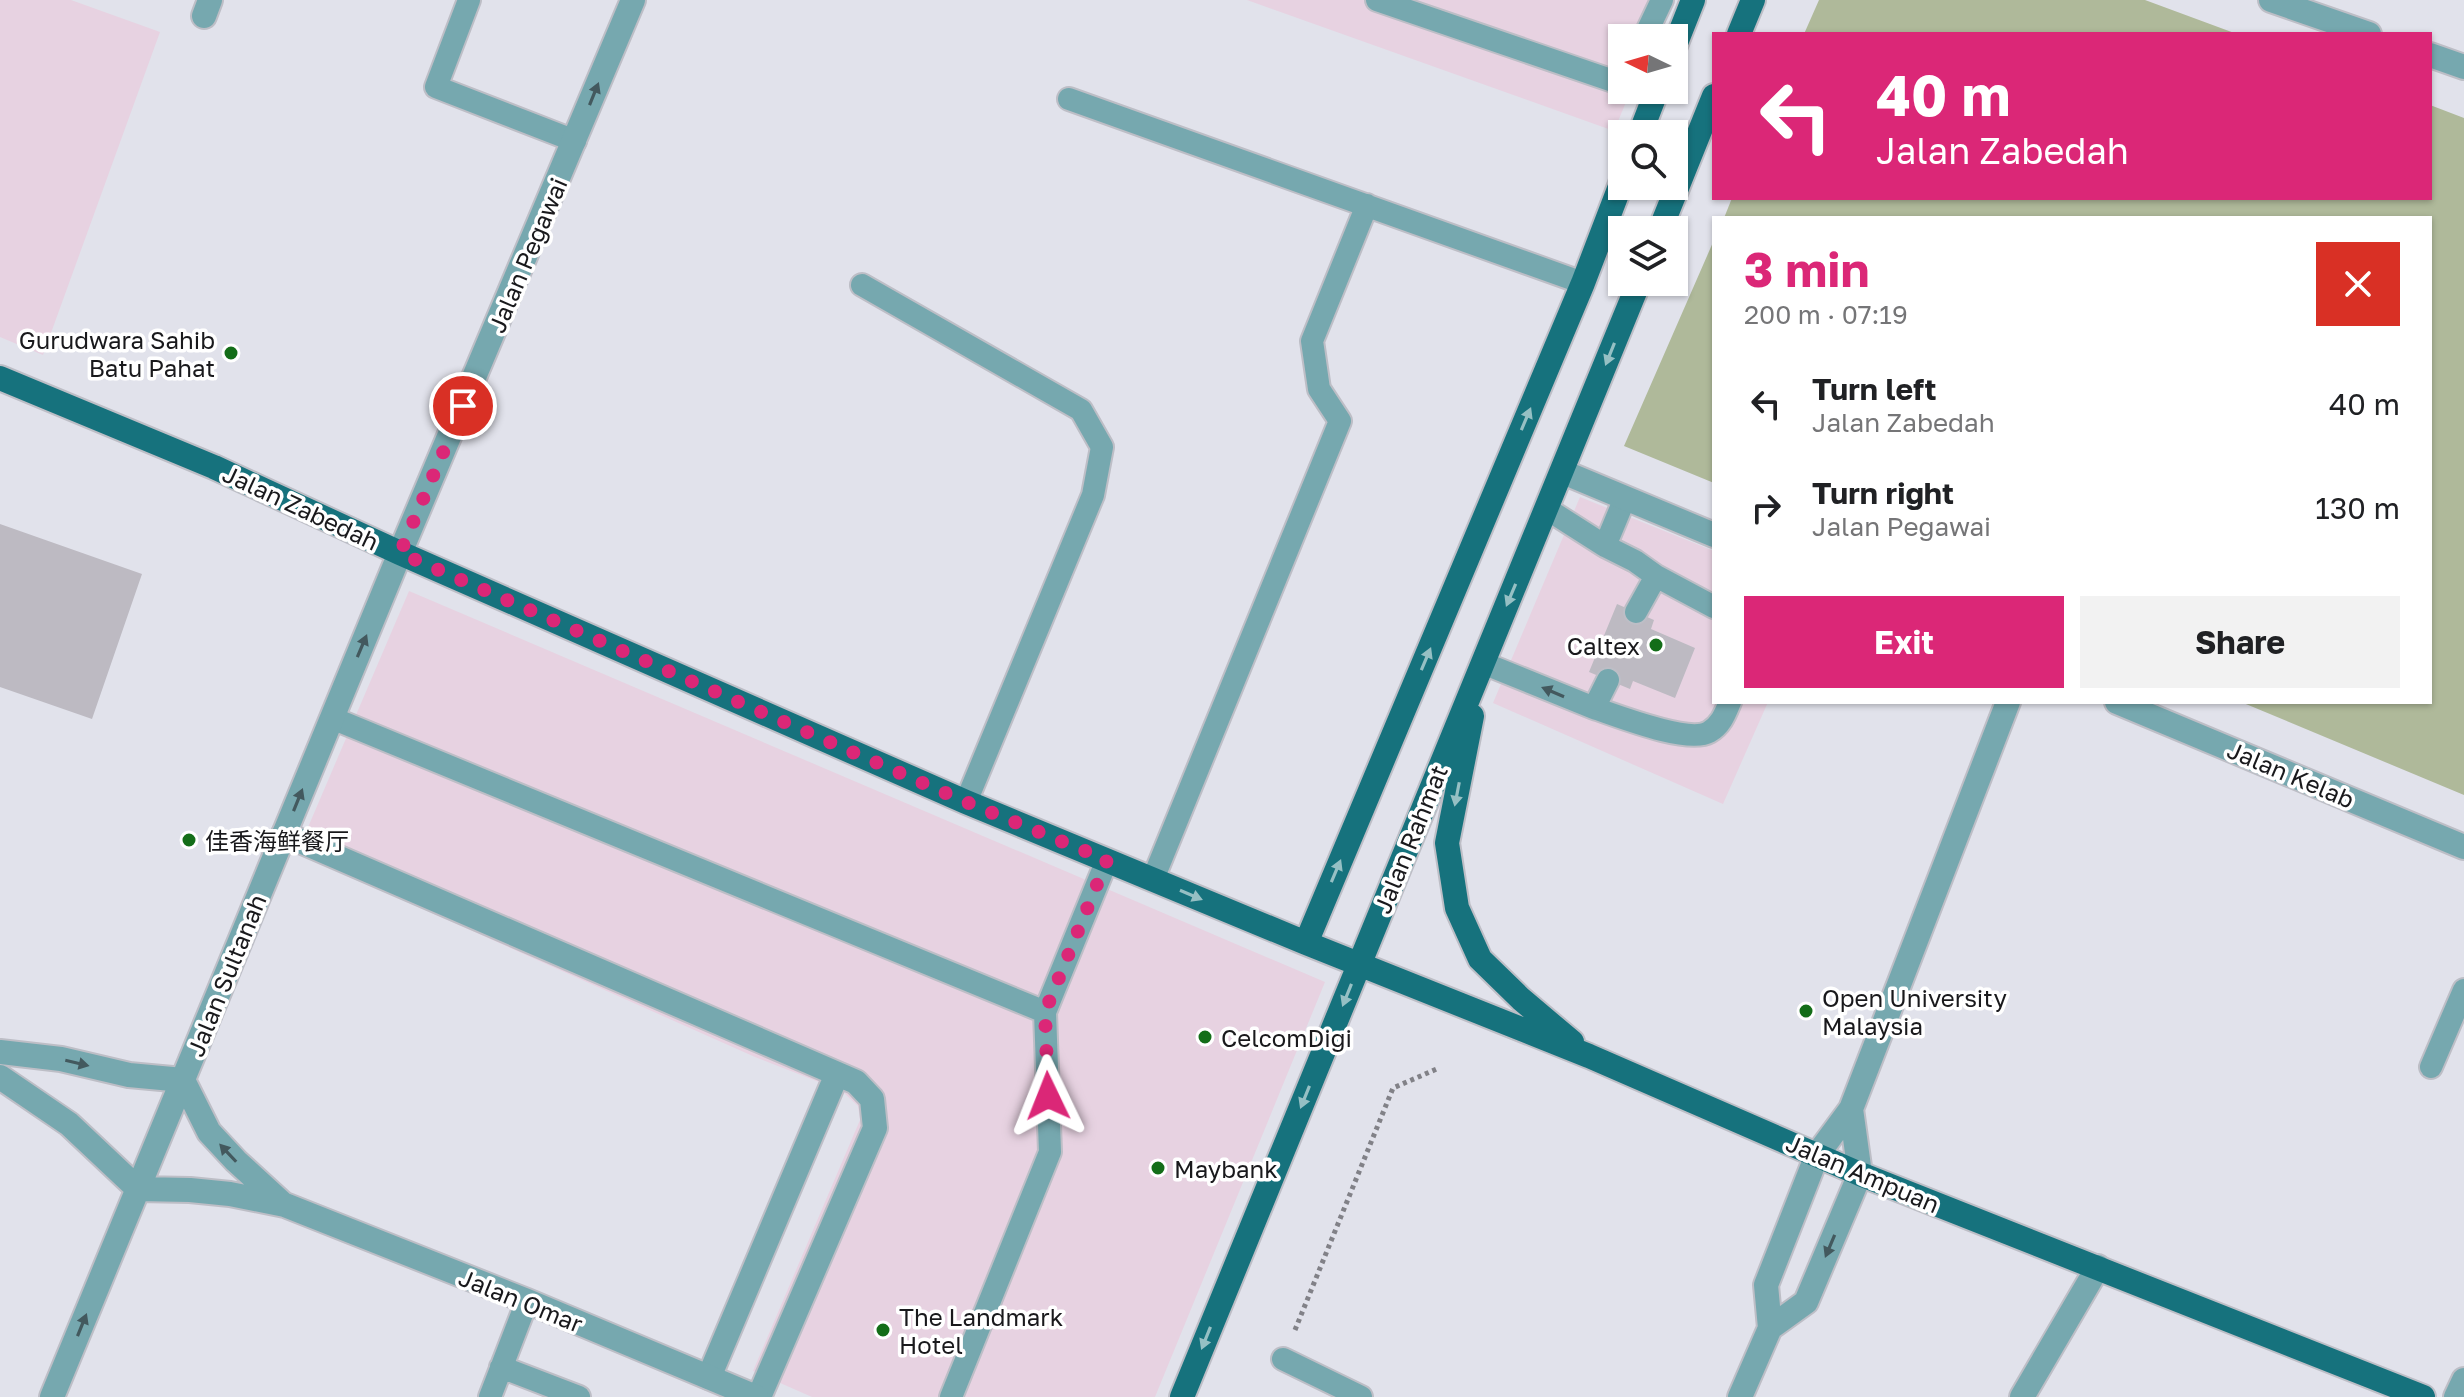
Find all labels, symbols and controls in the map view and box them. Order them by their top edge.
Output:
north arrow [1608,24,1688,104]
map controls [1608,24,1688,296]
text: 40 m [1876,61,2010,128]
icon: left [1744,64,1848,168]
one-way arrow [588,82,601,106]
button: search [1608,120,1688,200]
text: Jalan Zabedah [1876,129,2129,172]
street label: Jalan Pegawai [481,173,573,337]
button: layers [1608,216,1688,296]
text: 3 min [1744,240,1869,298]
button: close [2316,242,2400,326]
text: 200 m · 07:19 [1744,299,1908,330]
place label: Gurudwara Sahib Batu Pahat [19,325,215,382]
one-way arrow [1603,342,1616,366]
marker: Gurudwara Sahib Batu Pahat [222,344,240,362]
text: Turn left [1812,371,1937,407]
pin [429,372,497,440]
icon: left [1744,382,1788,426]
icon: arrive [441,384,485,428]
text: 40 m [2329,386,2400,422]
one-way arrow [1520,407,1533,431]
text: Jalan Zabedah [1812,407,1995,438]
street label: Jalan Zabedah [218,458,384,556]
text: Turn right [1812,475,1954,511]
icon: right [1744,486,1788,530]
text: 130 m [2315,490,2400,526]
text: Jalan Pegawai [1812,511,1991,542]
one-way arrow [1505,583,1518,607]
button: Exit [1744,596,2064,688]
button: Share [2080,596,2400,688]
place label: Caltex [1567,631,1640,660]
one-way arrow [355,634,368,658]
marker: Caltex [1647,636,1665,654]
one-way arrow [1420,647,1433,671]
one-way arrow [1541,685,1565,698]
street label: Jalan Kelab [2223,734,2359,814]
street label: Jalan Rahmat [1367,761,1453,917]
one-way arrow [1450,782,1463,807]
one-way arrow [292,788,305,812]
place label: 佳香海鲜餐厅 [205,826,349,855]
marker: 佳香海鲜餐厅 [180,831,198,849]
one-way arrow [1330,859,1343,883]
one-way arrow [1180,889,1203,902]
street label: Jalan Sultanah [180,890,272,1060]
one-way arrow [1340,983,1353,1007]
place label: Open University Malaysia [1822,983,2007,1040]
marker: Open University Malaysia [1797,1002,1815,1020]
place label: CelcomDigi [1221,1023,1352,1052]
marker: CelcomDigi [1196,1028,1214,1046]
position arrow [1006,1054,1090,1138]
one-way arrow [65,1057,90,1069]
one-way arrow [1298,1085,1311,1109]
street label: Jalan Ampuan [1782,1128,1944,1218]
one-way arrow [219,1143,237,1162]
place label: Maybank [1174,1154,1278,1183]
marker: Maybank [1149,1159,1167,1177]
one-way arrow [1823,1234,1836,1258]
street label: Jalan Omar [455,1262,587,1338]
place label: The Landmark Hotel [899,1302,1063,1359]
one-way arrow [75,1313,88,1337]
marker: The Landmark Hotel [874,1321,892,1339]
one-way arrow [1200,1326,1213,1350]

